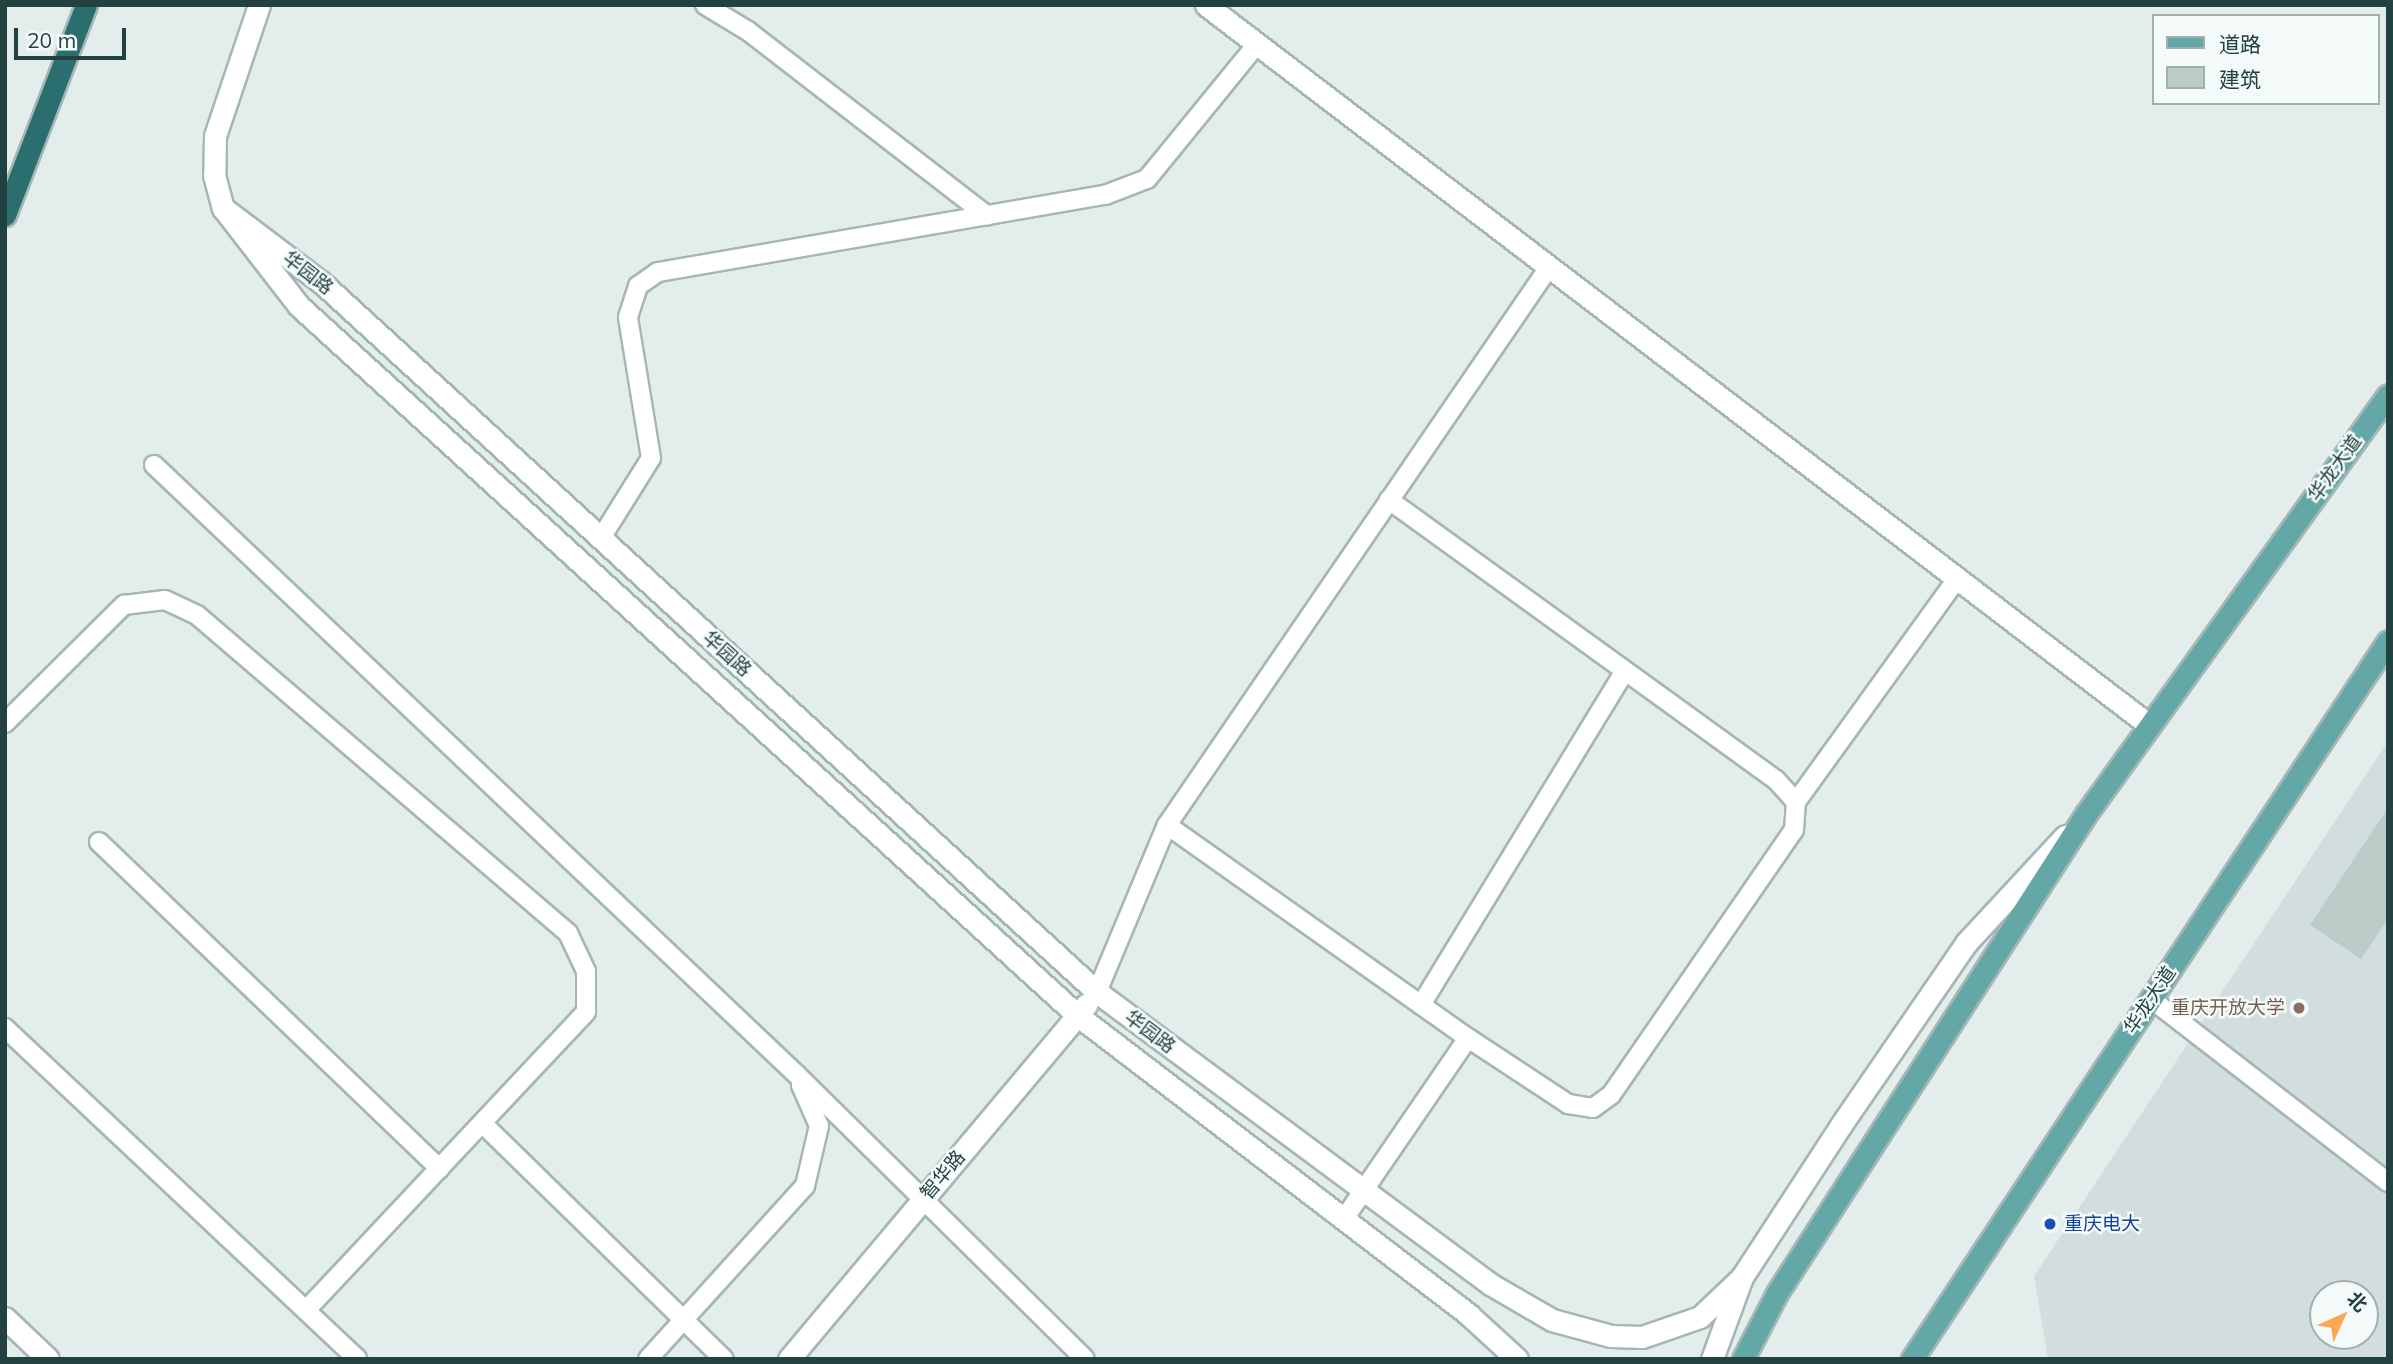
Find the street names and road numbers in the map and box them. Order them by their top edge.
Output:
street label: 华园路 [279,246,337,300]
street label: 华龙大道 [2303,431,2367,505]
street label: 华园路 [698,626,756,682]
street label: 华龙大道 [2119,962,2181,1038]
street label: 华园路 [1120,1006,1180,1058]
street label: 智华路 [916,1146,970,1204]

